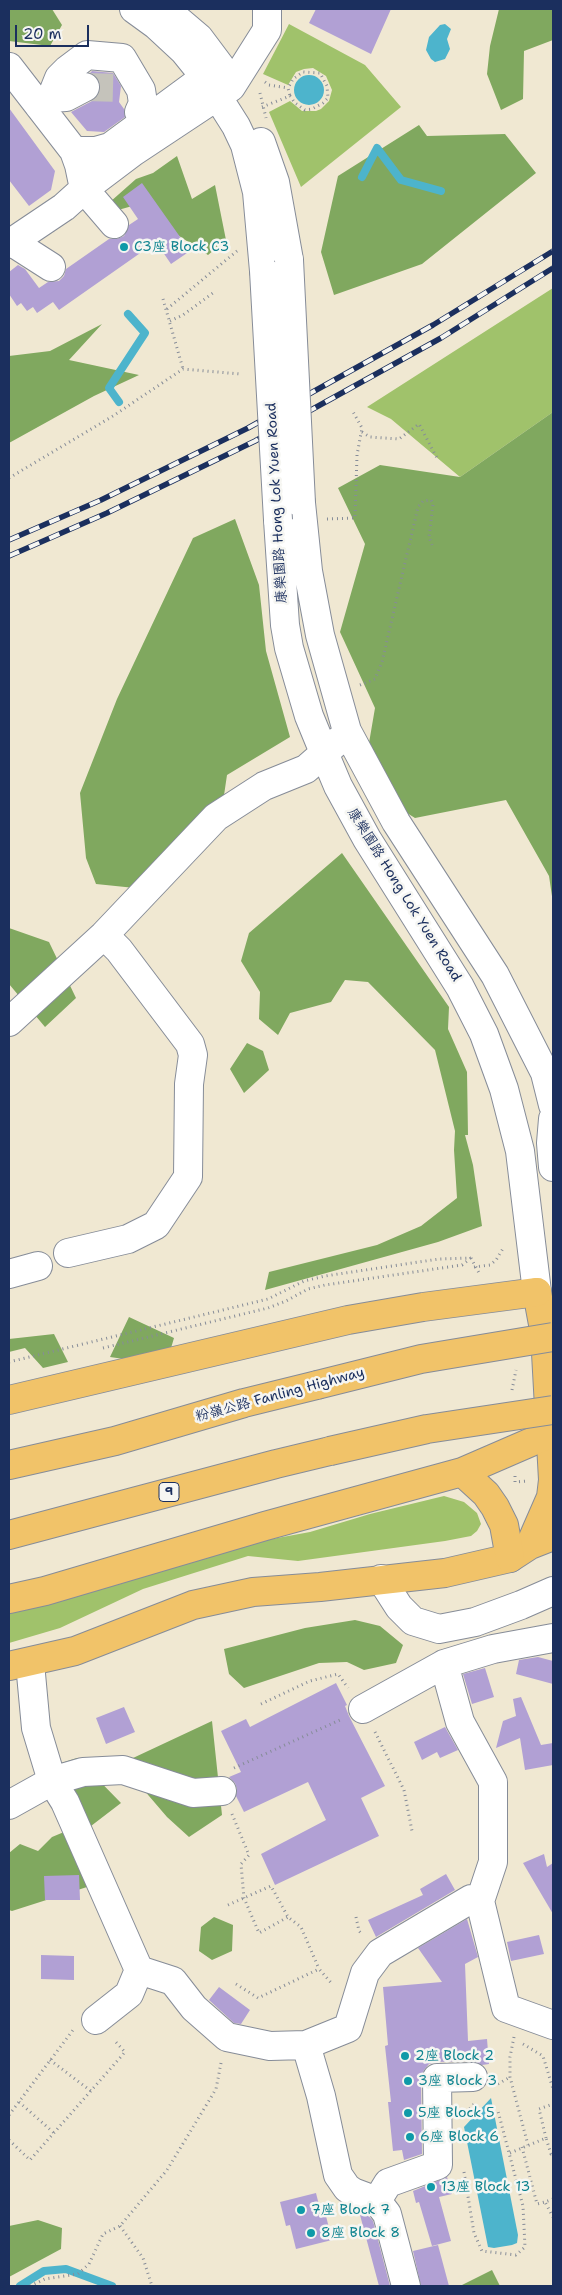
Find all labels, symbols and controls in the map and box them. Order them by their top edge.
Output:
scale bar [18,15,91,47]
text: 20 m [23,24,62,44]
place label: C3座 Block C3 [134,239,229,255]
marker: C3座 Block C3 [118,241,130,253]
street label: 康樂園路 Hong Lok Yuen Road [263,402,291,604]
street label: 康樂園路 Hong Lok Yuen Road [344,805,464,985]
street label: 粉嶺公路 Fanling Highway [194,1364,366,1426]
road number: 9 [159,1482,179,1501]
place label: 2座 Block 2 [415,2048,494,2064]
marker: 2座 Block 2 [399,2050,411,2062]
place label: 3座 Block 3 [418,2073,497,2089]
marker: 3座 Block 3 [402,2075,414,2087]
place label: 5座 Block 5 [418,2105,495,2121]
marker: 5座 Block 5 [402,2107,414,2119]
place label: 6座 Block 6 [420,2129,499,2145]
marker: 6座 Block 6 [404,2131,416,2143]
place label: 13座 Block 13 [441,2179,530,2195]
marker: 13座 Block 13 [425,2181,437,2193]
place label: 7座 Block 7 [311,2202,390,2218]
marker: 7座 Block 7 [295,2204,307,2216]
place label: 8座 Block 8 [321,2225,400,2241]
marker: 8座 Block 8 [305,2227,317,2239]

